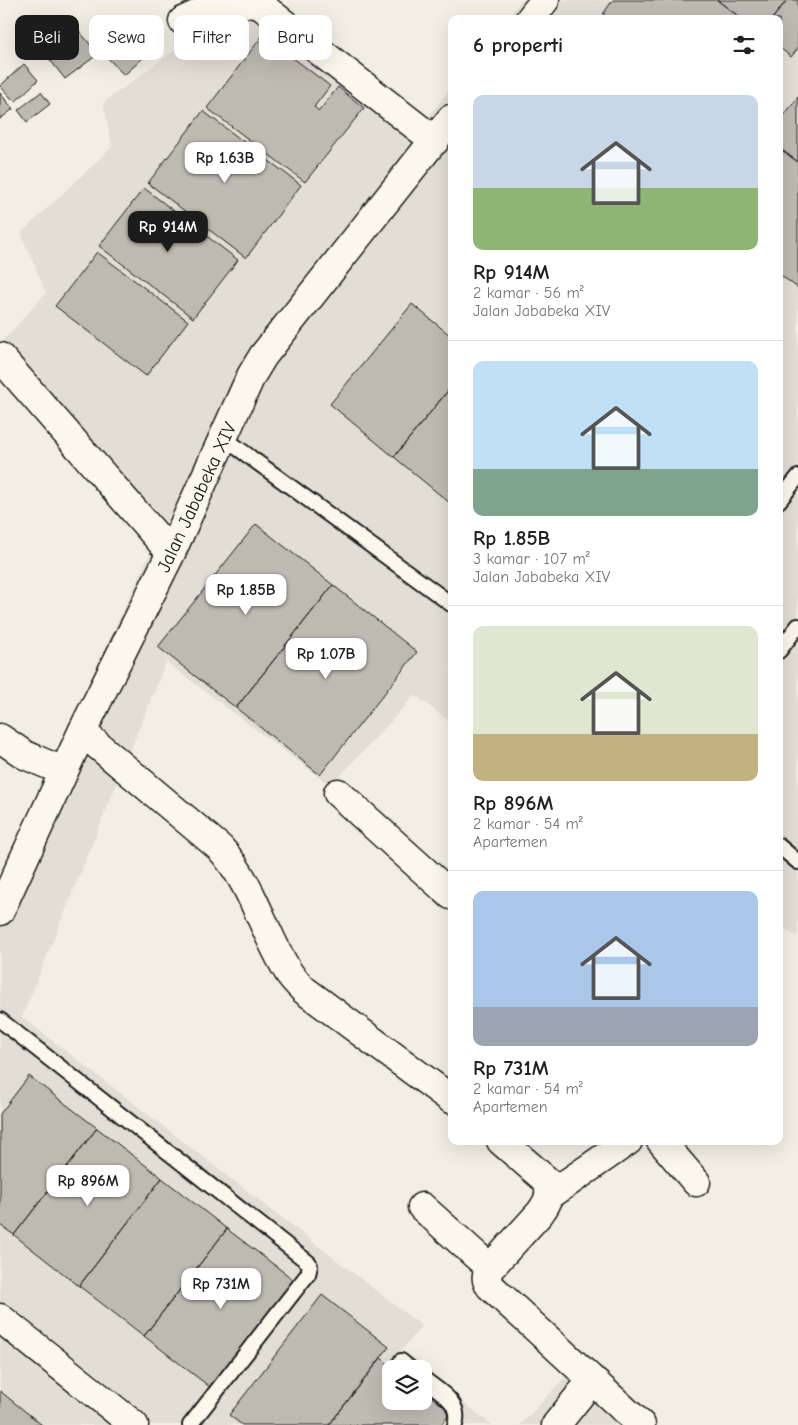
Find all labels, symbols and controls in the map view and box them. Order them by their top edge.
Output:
chip: Beli [15,15,79,60]
chip: Sewa [89,15,164,60]
chip: Filter [174,15,249,60]
chip: Baru [259,15,332,60]
icon: filters [730,31,758,59]
text: 6 properti [473,33,563,57]
icon: home [571,128,661,218]
pin: Rp 1.63B [173,142,277,184]
text: Rp 1.63B [196,149,254,167]
pin: Rp 914M [122,210,214,253]
text: Rp 914M [139,218,197,236]
text: Rp 914M [473,260,549,284]
text: 2 kamar · 56 m² [473,284,584,302]
text: Jalan Jababeka XIV [473,302,610,320]
icon: home [571,393,661,483]
street label: Jalan Jababeka XIV [152,418,242,576]
text: Rp 1.85B [473,526,550,550]
text: 3 kamar · 107 m² [473,550,590,568]
text: Jalan Jababeka XIV [473,568,610,586]
pin: Rp 1.85B [194,574,298,616]
text: Rp 1.85B [216,581,276,599]
pin: Rp 1.07B [274,638,378,680]
text: Rp 1.07B [297,645,355,663]
icon: home [571,658,661,748]
text: Rp 896M [473,791,553,815]
text: 2 kamar · 54 m² [473,815,583,833]
text: Apartemen [473,833,548,851]
icon: home [571,923,661,1013]
text: Rp 731M [473,1056,549,1080]
text: 2 kamar · 54 m² [473,1080,583,1098]
text: Apartemen [473,1098,548,1116]
pin: Rp 896M [42,1164,134,1207]
text: Rp 896M [57,1172,119,1190]
pin: Rp 731M [175,1268,267,1310]
text: Rp 731M [192,1275,250,1293]
map controls [382,1360,432,1410]
button: layers [382,1360,432,1410]

